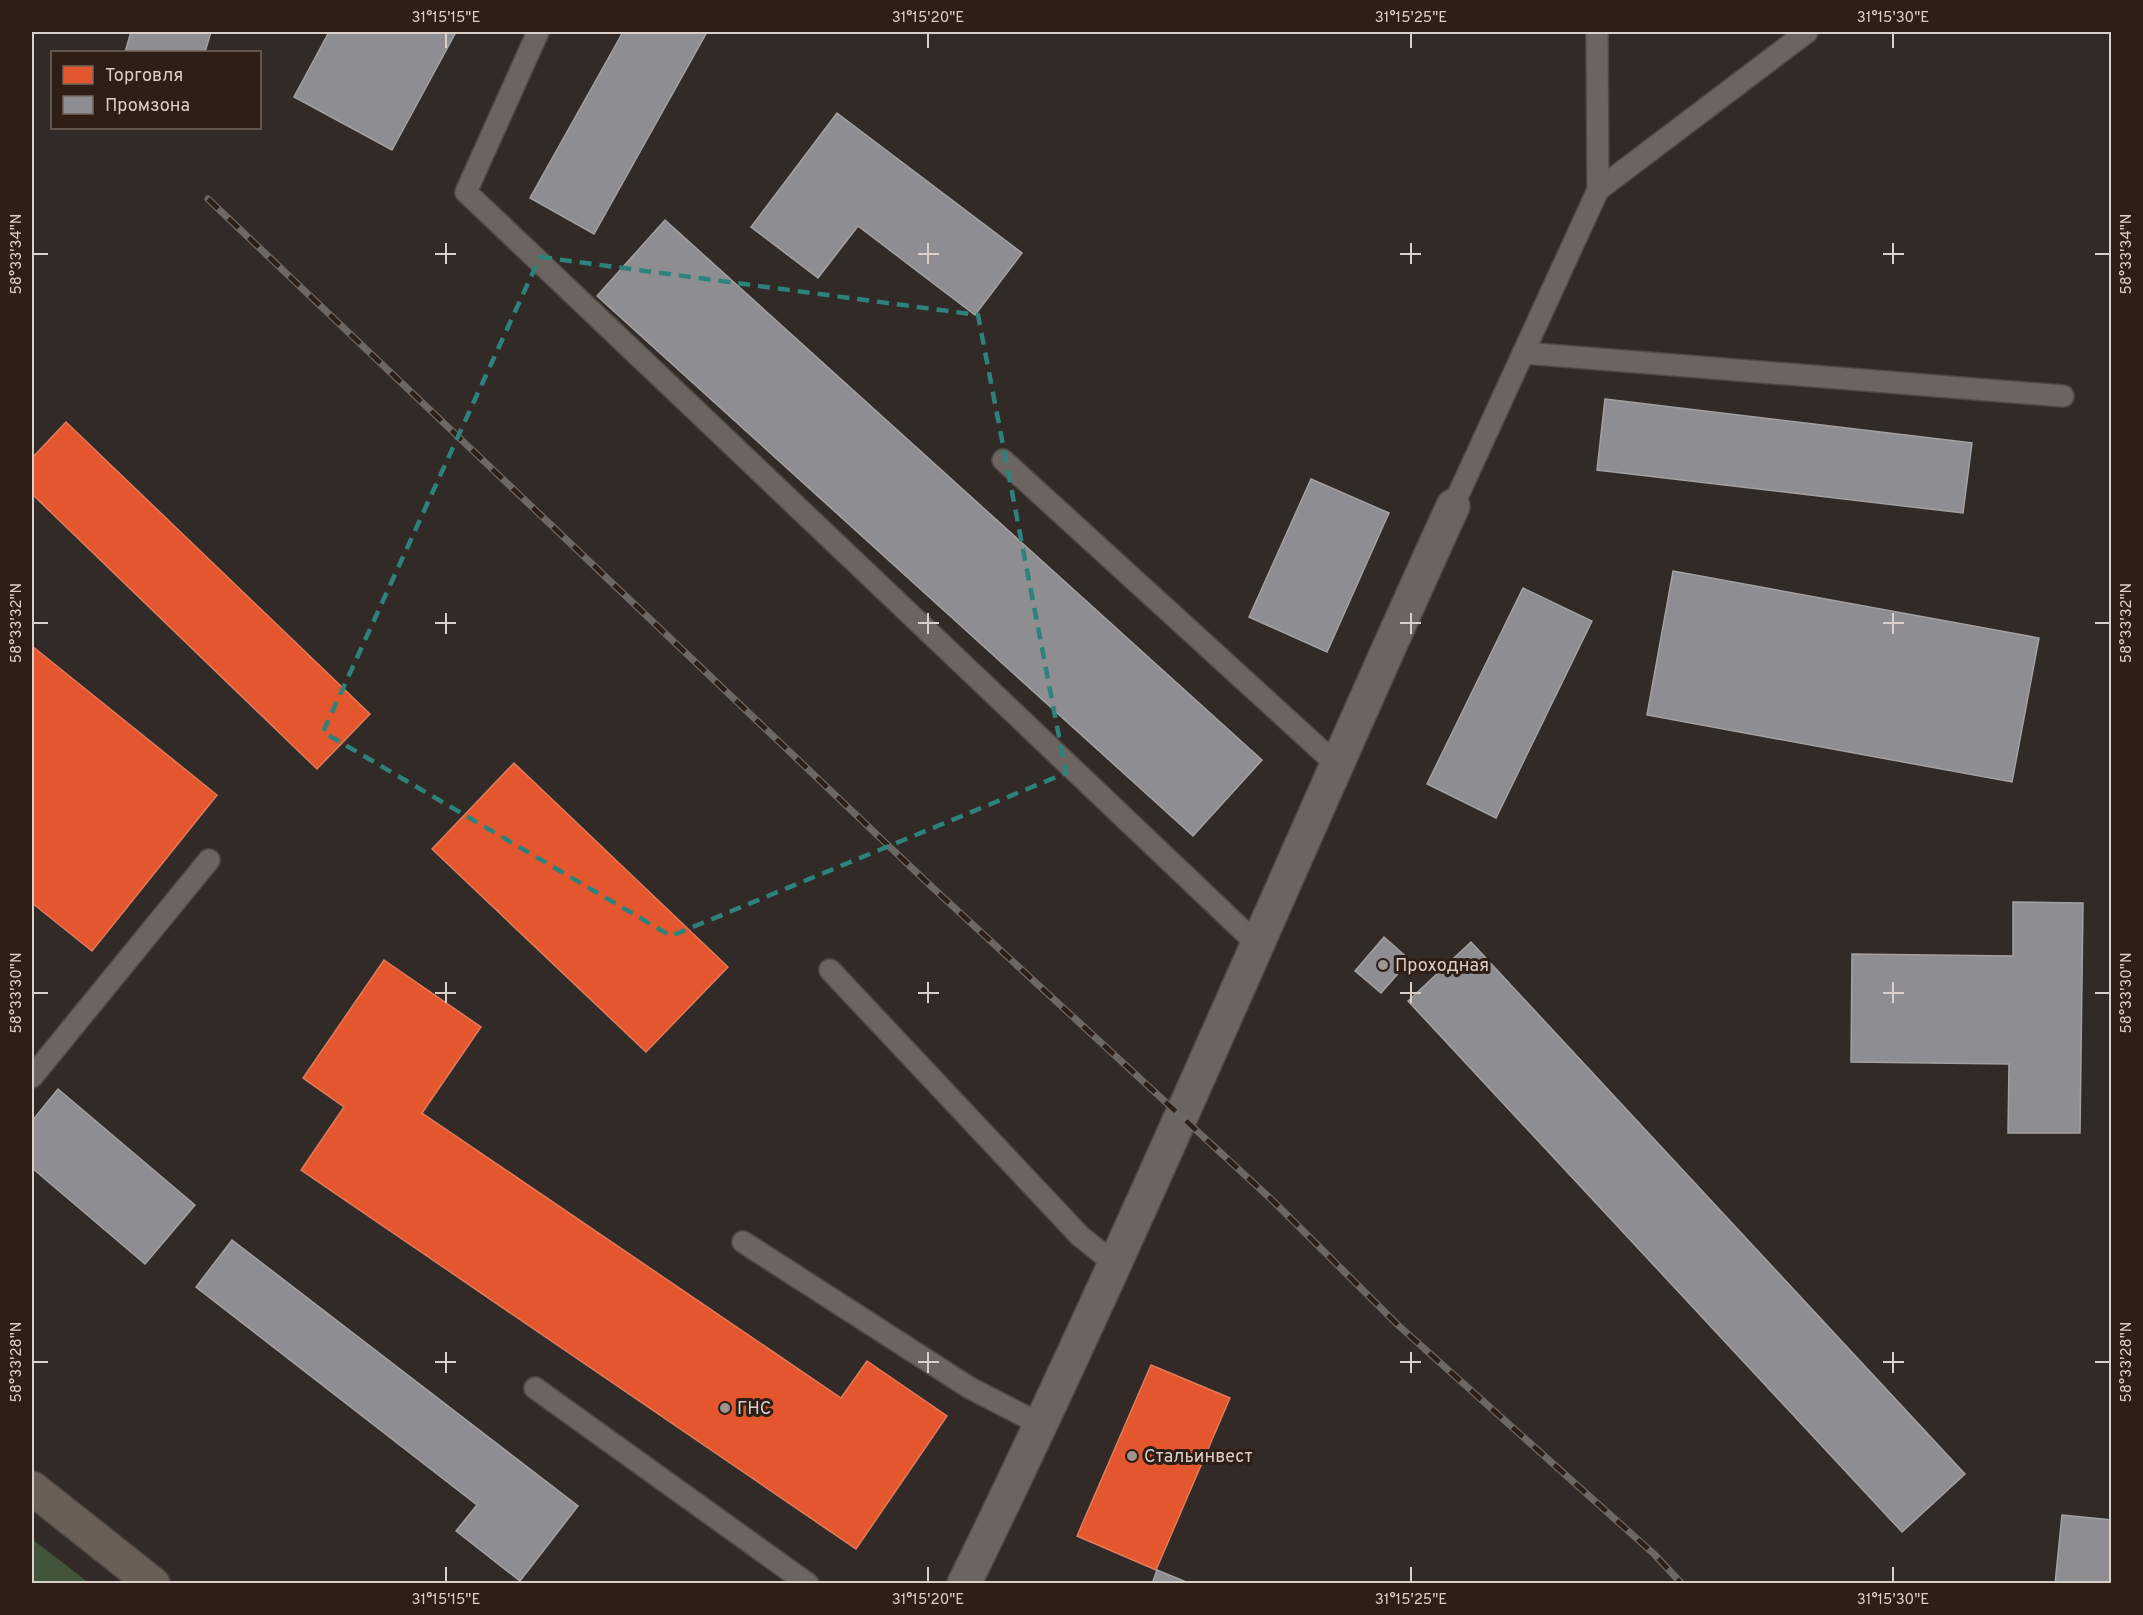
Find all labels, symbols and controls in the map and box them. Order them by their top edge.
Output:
text: 31°15'15"E [412,9,480,28]
text: 31°15'20"E [892,9,964,28]
text: 31°15'25"E [1375,9,1447,28]
text: 31°15'30"E [1857,9,1929,28]
legend [51,51,261,129]
text: Торговля [105,65,183,88]
text: Промзона [105,95,190,118]
text: 58°33'34"N [8,214,27,294]
text: 58°33'34"N [2118,214,2137,294]
text: 58°33'32"N [8,583,27,663]
text: 58°33'32"N [2118,583,2137,663]
text: 58°33'30"N [8,952,27,1034]
text: 58°33'30"N [2118,952,2137,1034]
place label: Проходная [1395,955,1489,978]
marker: Проходная [1376,958,1390,972]
text: 58°33'28"N [8,1322,27,1402]
text: 58°33'28"N [2118,1322,2137,1402]
place label: ГНС [737,1398,771,1421]
marker: ГНС [718,1401,732,1415]
place label: Стальинвест [1144,1446,1253,1469]
marker: Стальинвест [1125,1449,1139,1463]
text: 31°15'15"E [412,1591,480,1610]
text: 31°15'20"E [892,1591,964,1610]
text: 31°15'25"E [1375,1591,1447,1610]
text: 31°15'30"E [1857,1591,1929,1610]

